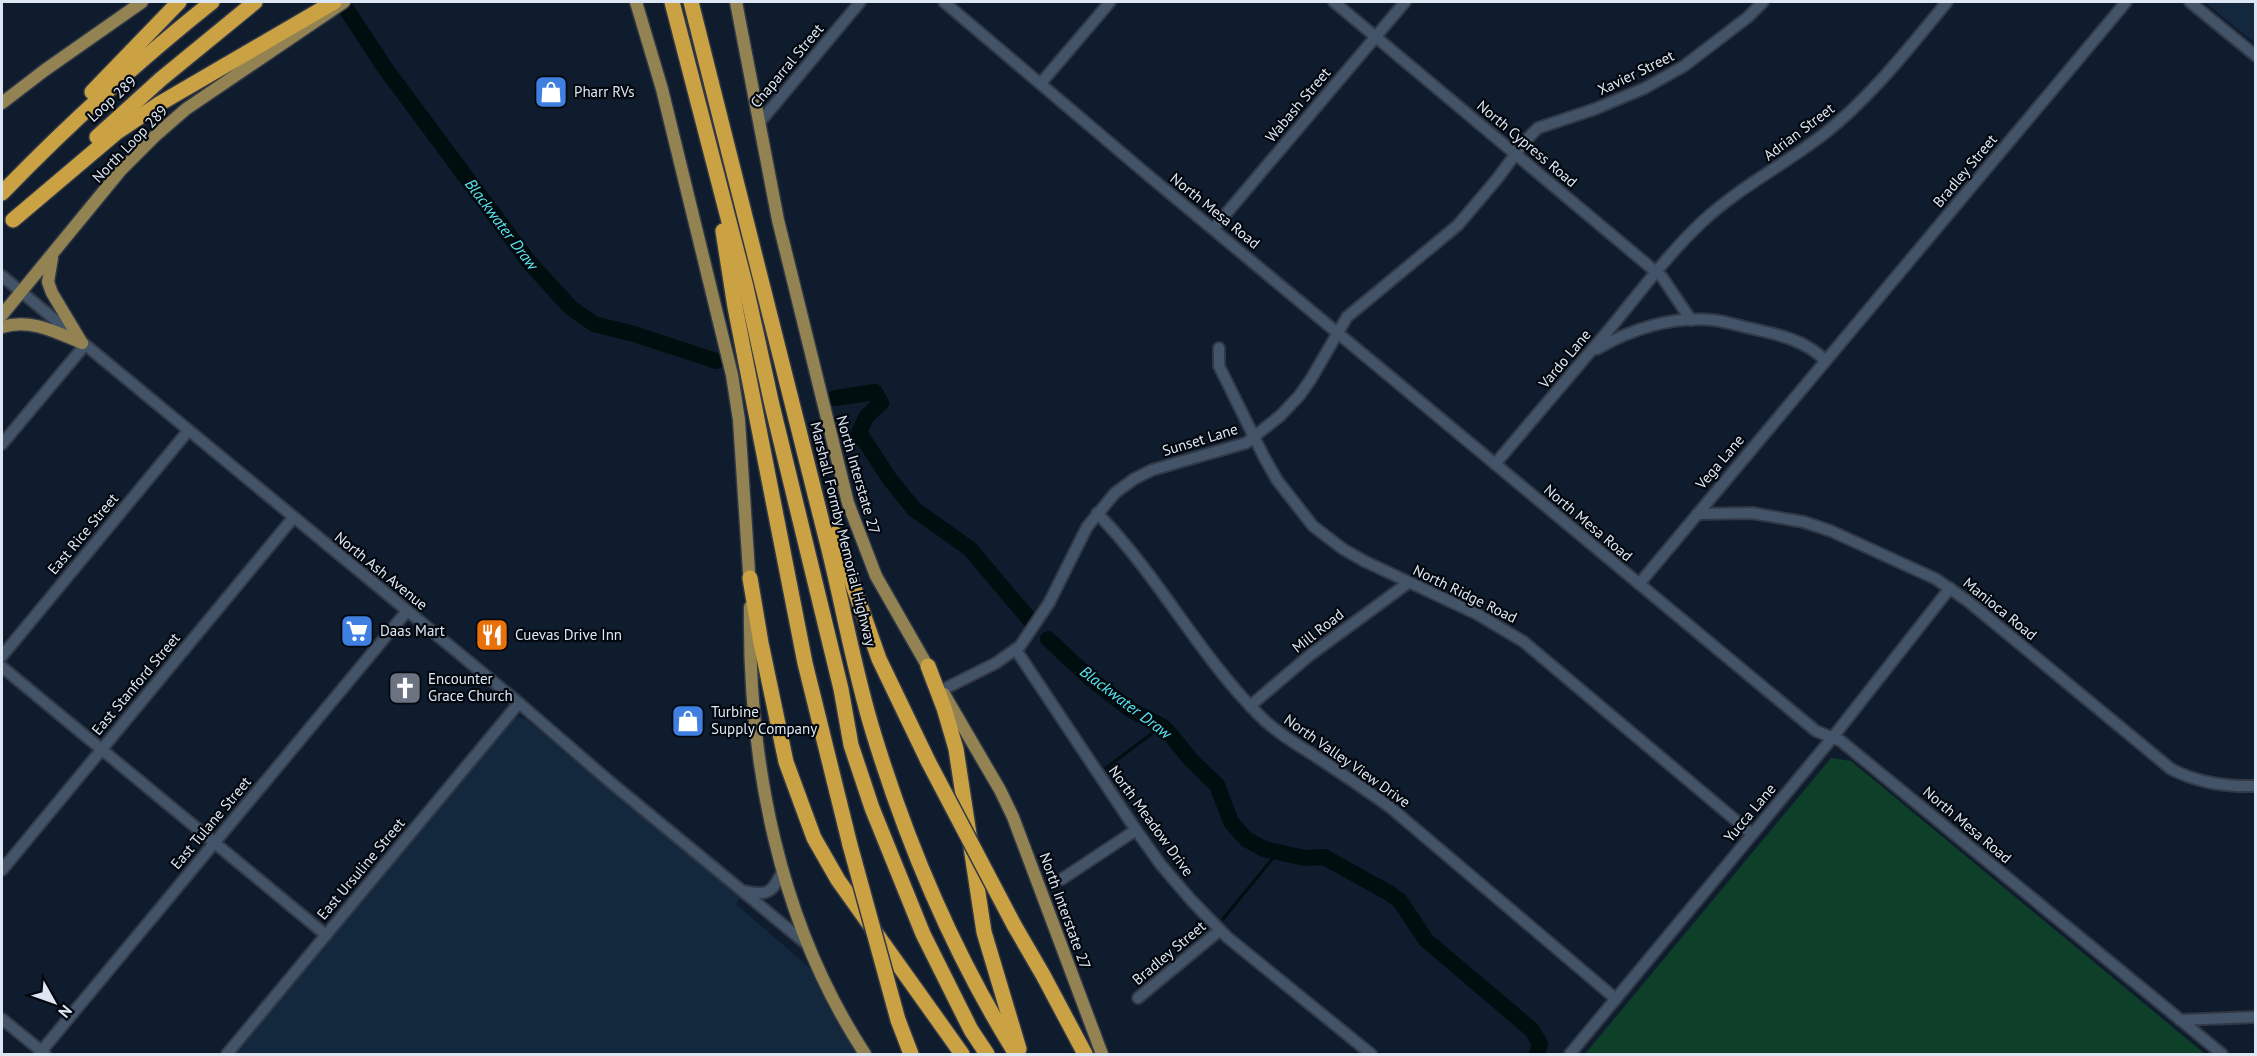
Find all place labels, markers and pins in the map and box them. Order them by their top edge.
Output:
shop icon: Pharr RVs [533,74,569,110]
place label: Pharr RVs [574,82,635,101]
supermarket icon: Daas Mart [339,613,375,649]
restaurant icon: Cuevas Drive Inn [474,617,510,653]
place label: Daas Mart [380,621,445,640]
place label: Cuevas Drive Inn [515,625,622,644]
place label: Encounter Grace Church [428,669,513,705]
church icon: Encounter Grace Church [387,670,423,706]
place label: Turbine Supply Company [711,702,817,738]
shop icon: Turbine Supply Company [670,703,706,739]

